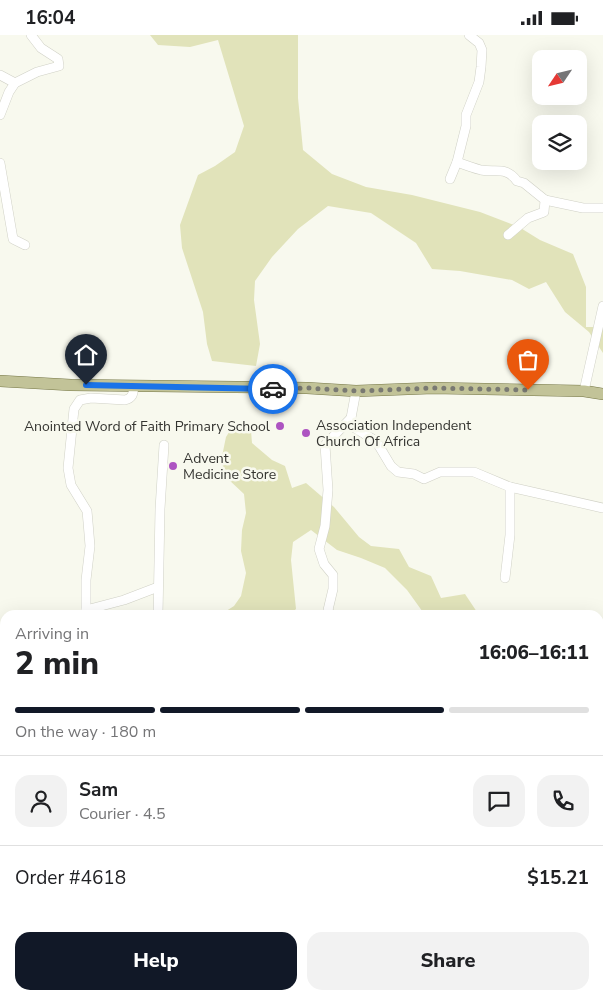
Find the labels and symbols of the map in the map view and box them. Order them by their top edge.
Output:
north arrow [532,50,588,105]
pin [65,334,107,385]
pin [507,339,549,390]
courier [248,364,298,414]
place label: Association Independent Church Of Africa [316,416,471,451]
place label: Anointed Word of Faith Primary School [24,417,271,436]
marker: Anointed Word of Faith Primary School [274,420,286,432]
marker: Association Independent Church Of Africa [300,427,312,439]
place label: Advent Medicine Store [183,449,276,484]
marker: Advent Medicine Store [167,460,179,472]

